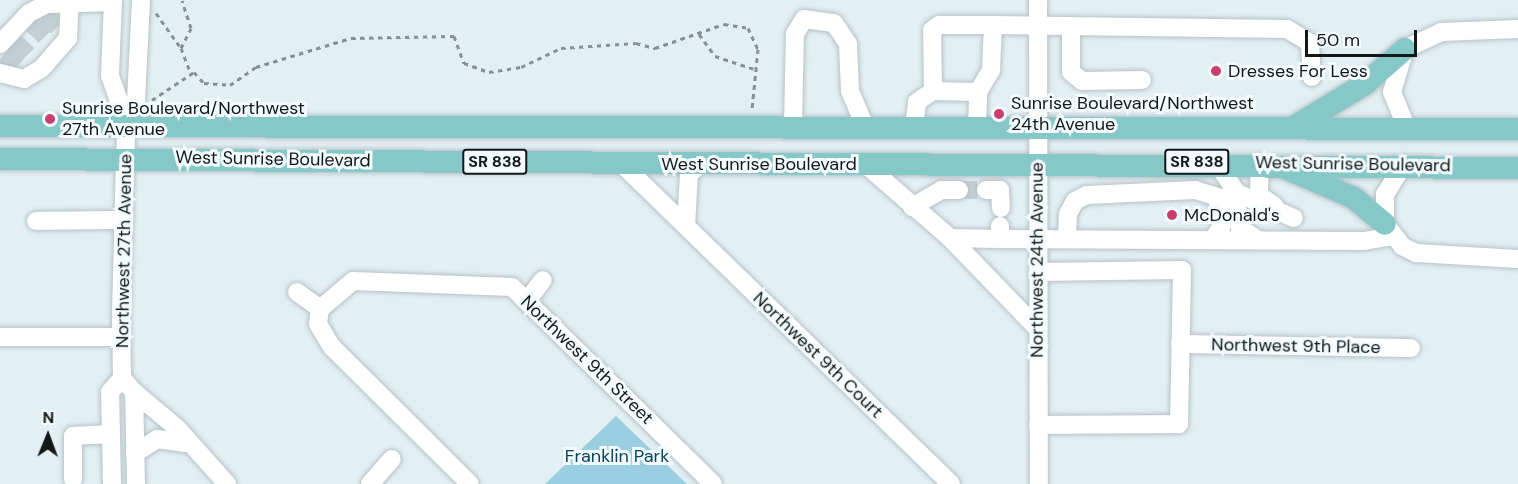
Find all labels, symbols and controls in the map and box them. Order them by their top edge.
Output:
scale bar [1308,18,1420,56]
text: 50 m [1316,28,1360,52]
place label: Dresses For Less [1228,60,1368,82]
marker: Dresses For Less [1209,64,1223,78]
place label: Sunrise Boulevard/Northwest 24th Avenue [1011,93,1254,136]
place label: Sunrise Boulevard/Northwest 27th Avenue [62,98,305,140]
marker: Sunrise Boulevard/Northwest 24th Avenue [992,107,1006,121]
marker: Sunrise Boulevard/Northwest 27th Avenue [43,112,57,126]
street label: West Sunrise Boulevard [175,146,371,172]
road number: SR 838 [462,149,528,175]
road number: SR 838 [1164,149,1230,175]
street label: West Sunrise Boulevard [1255,151,1451,177]
street label: West Sunrise Boulevard [661,153,857,175]
street label: Northwest 27th Avenue [112,154,136,348]
street label: Northwest 24th Avenue [1026,162,1048,358]
place label: McDonald's [1184,204,1280,226]
marker: McDonald's [1165,208,1179,222]
street label: Northwest 9th Court [748,287,888,423]
street label: Northwest 9th Street [516,291,658,429]
street label: Northwest 9th Place [1211,334,1381,358]
north arrow [18,406,78,466]
text: N [42,407,54,428]
park label: Franklin Park [565,445,669,467]

